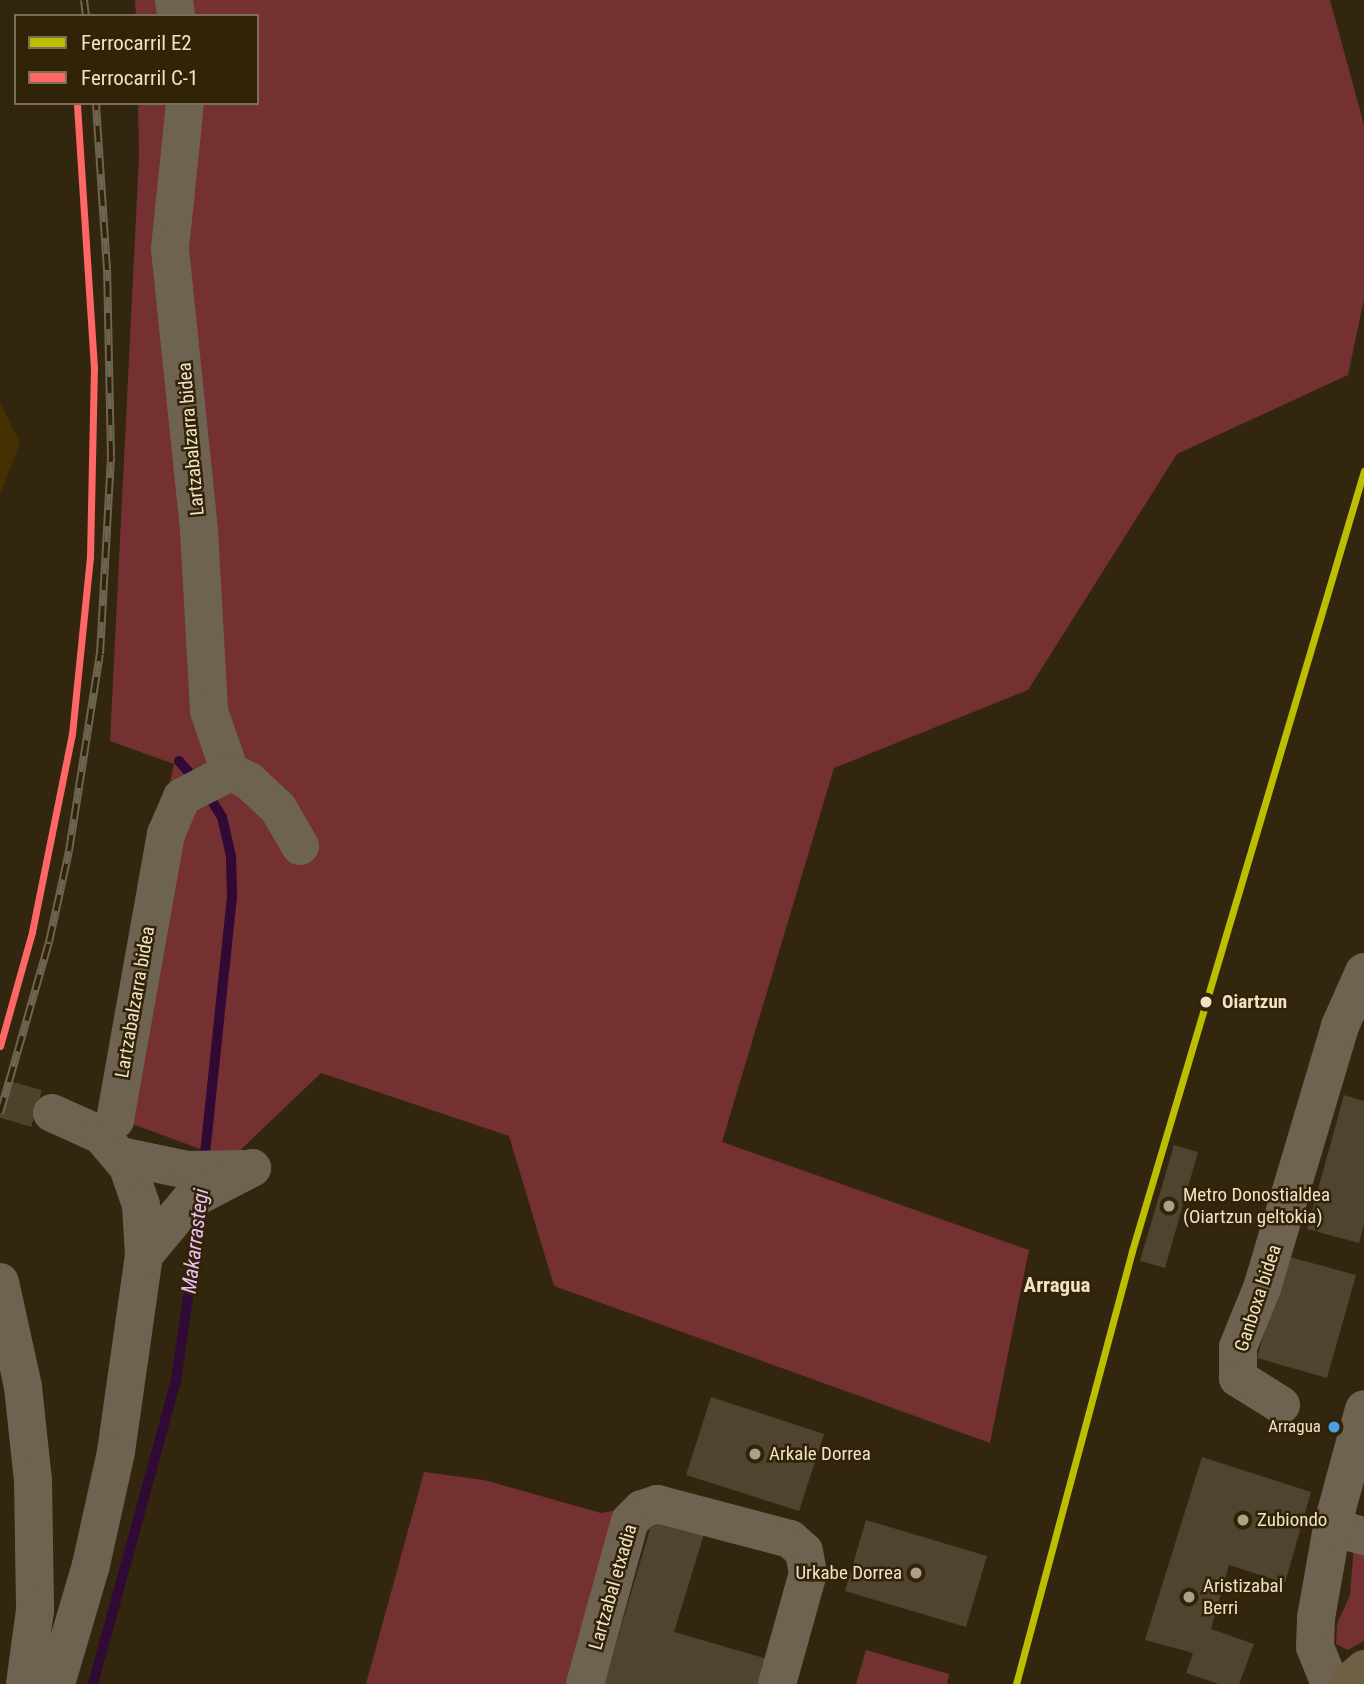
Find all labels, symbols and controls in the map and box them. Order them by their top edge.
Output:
legend [14,14,259,105]
text: Ferrocarril E2 [81,31,192,55]
text: Ferrocarril C-1 [81,66,198,90]
street label: Lartzabalzarra bidea [173,362,209,516]
street label: Lartzabalzarra bidea [110,924,160,1080]
place label: Oiartzun [1222,991,1287,1013]
marker: Oiartzun [1196,992,1216,1012]
place label: Metro Donostialdea (Oiartzun geltokia) [1183,1184,1330,1228]
water label: Makarrastegi [176,1187,214,1295]
marker: Metro Donostialdea (Oiartzun geltokia) [1161,1198,1177,1214]
street label: Ganboxa bidea [1230,1242,1286,1354]
district label: Arragua [1024,1272,1090,1298]
place label: Arragua [1268,1417,1321,1437]
marker: Arragua [1327,1420,1341,1434]
place label: Arkale Dorrea [769,1443,871,1465]
marker: Arkale Dorrea [747,1446,763,1462]
place label: Zubiondo [1257,1509,1327,1531]
marker: Zubiondo [1235,1512,1251,1528]
street label: Lartzabal etxadia [584,1522,642,1652]
place label: Urkabe Dorrea [795,1562,902,1584]
marker: Urkabe Dorrea [908,1565,924,1581]
place label: Aristizabal Berri [1203,1575,1283,1619]
marker: Aristizabal Berri [1181,1589,1197,1605]

